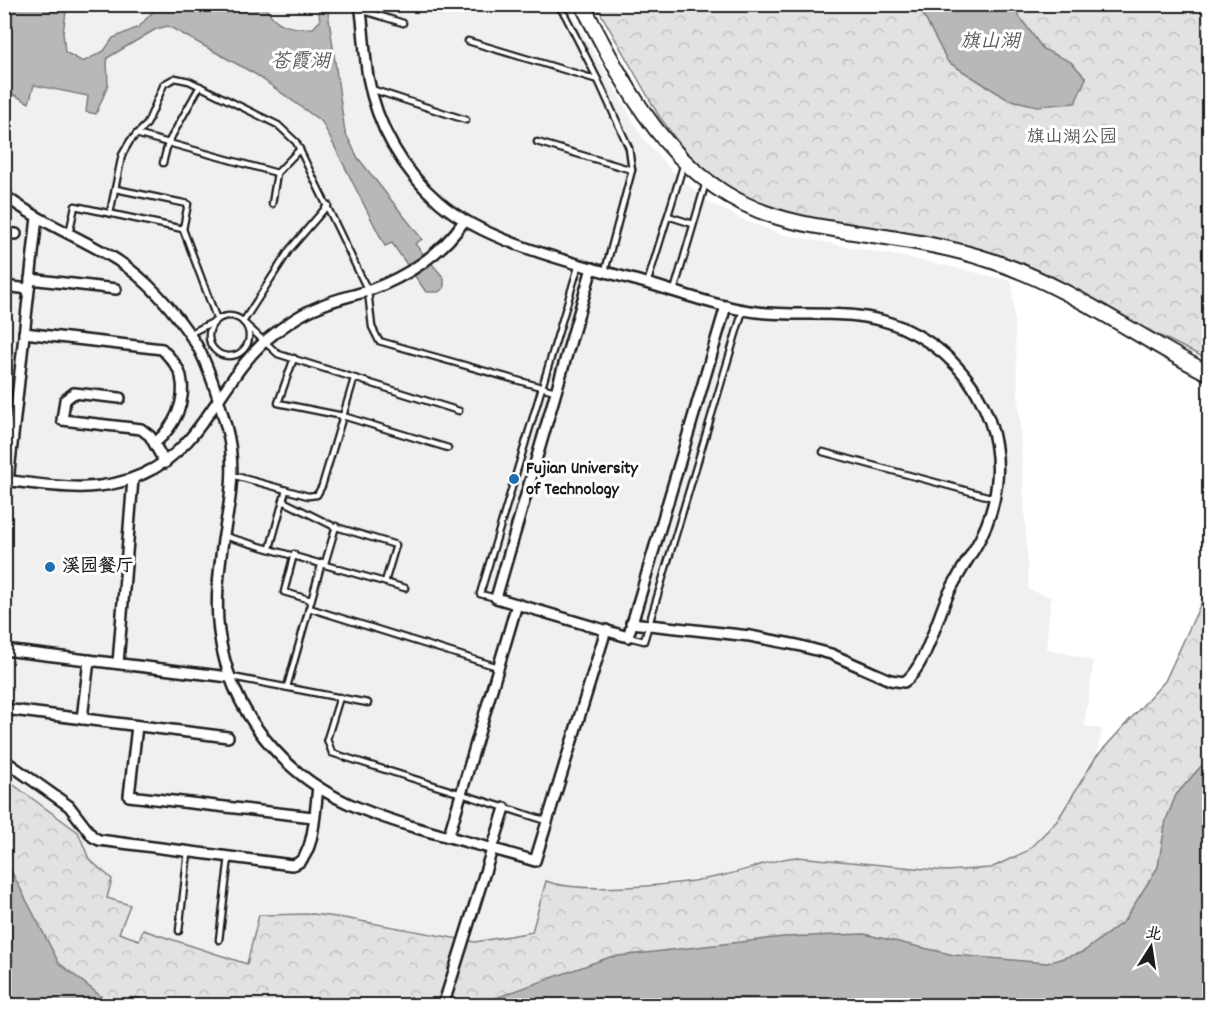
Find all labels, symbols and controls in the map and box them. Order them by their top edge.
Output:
water label: 旗山湖 [960,29,1022,57]
water label: 苍霞湖 [270,49,332,77]
park label: 旗山湖公园 [1027,126,1117,151]
place label: Fujian University of Technology [526,457,639,503]
marker: Fujian University of Technology [507,472,521,486]
place label: 溪园餐厅 [62,555,134,580]
marker: 溪园餐厅 [43,560,57,574]
north arrow [1121,917,1181,977]
text: 北 [1143,922,1164,948]

